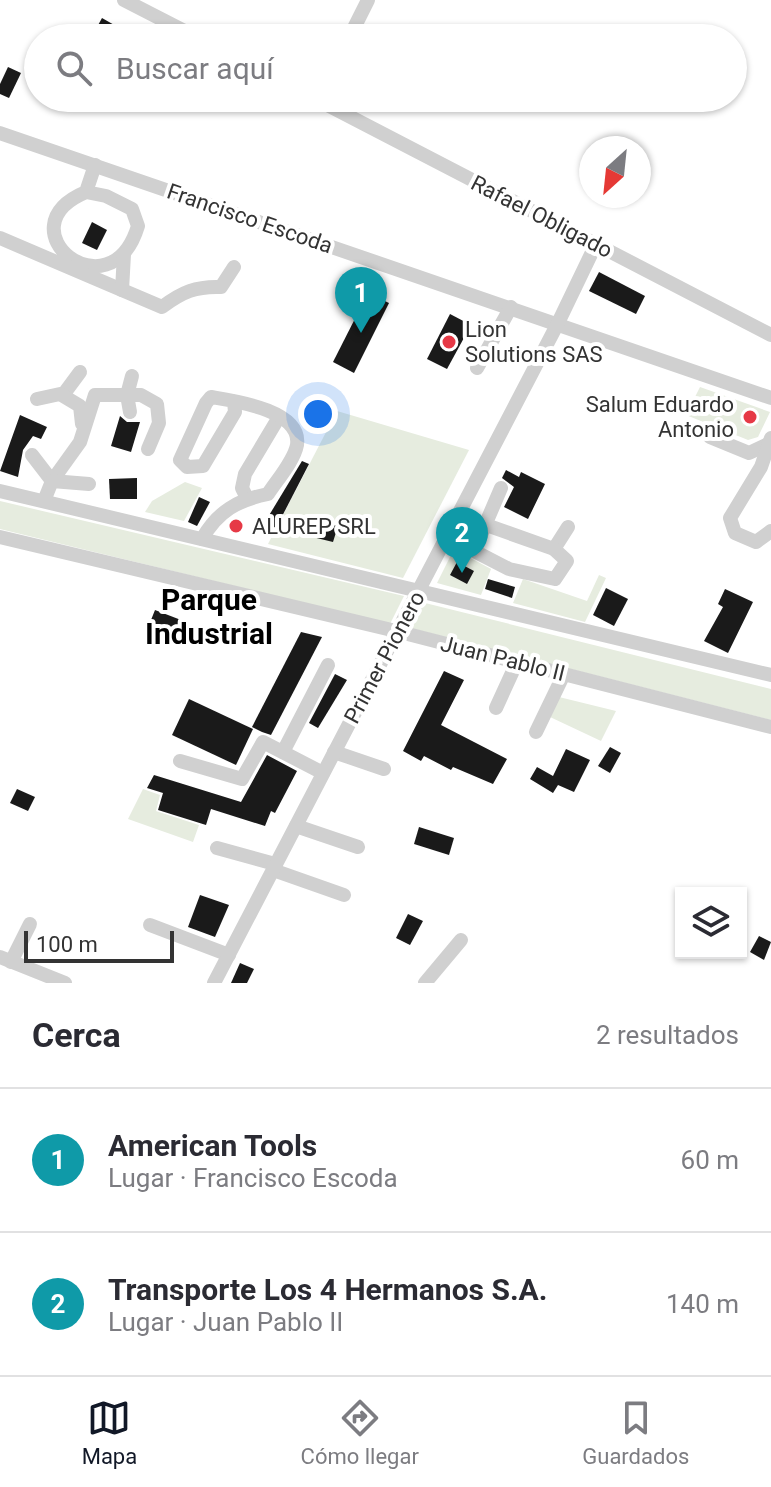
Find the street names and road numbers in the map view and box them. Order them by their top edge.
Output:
street label: Rafael Obligado [467,170,617,263]
street label: Francisco Escoda [164,178,336,258]
street label: Primer Pionero [339,587,430,728]
street label: Juan Pablo II [438,631,568,686]

